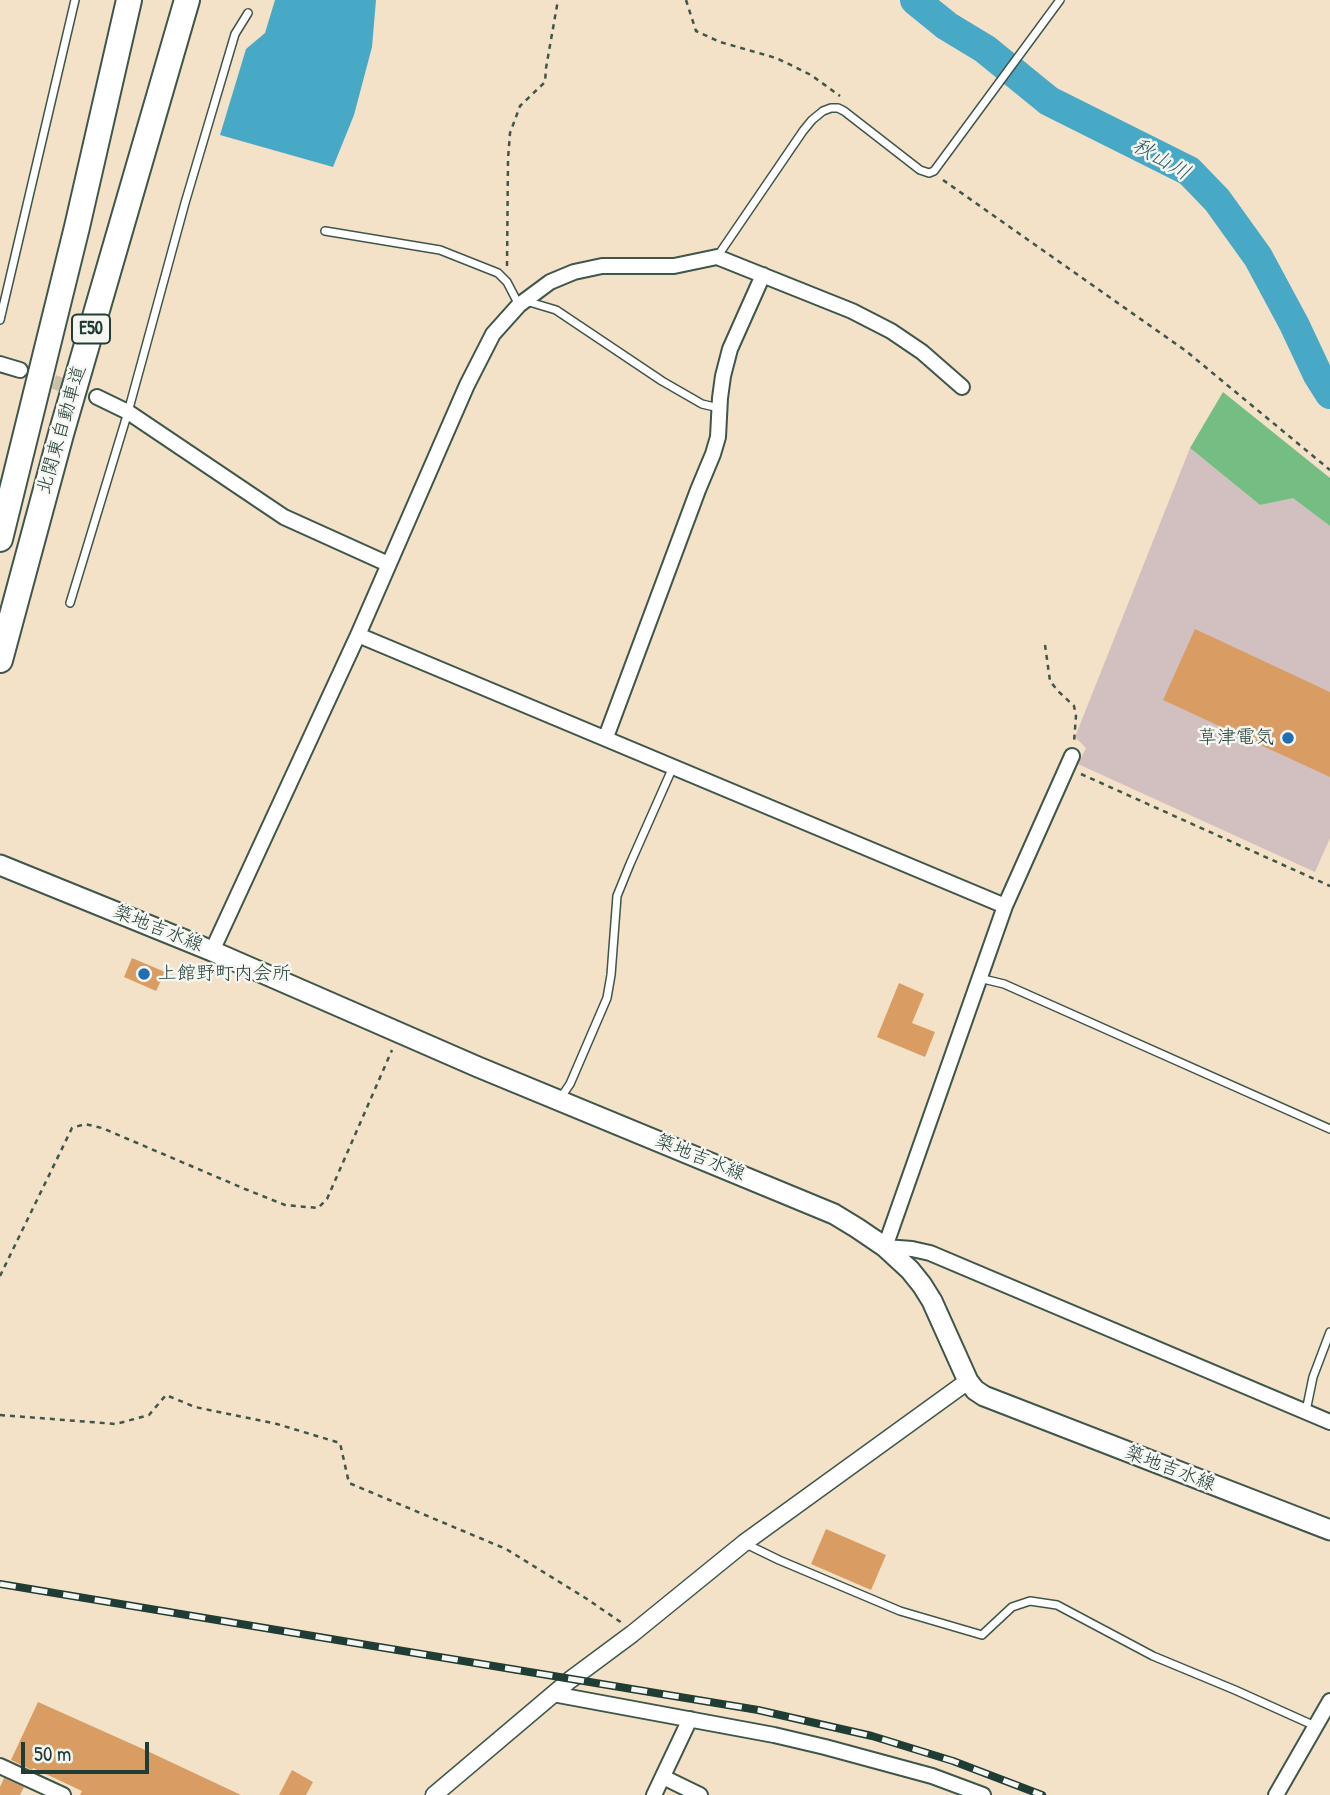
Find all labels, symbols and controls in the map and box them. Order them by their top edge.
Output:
water label: 秋山川 [1127,133,1195,187]
road number: E50 [72,314,110,344]
street label: 北関東自動車道 [33,363,91,497]
place label: 草津電気 [1198,727,1274,749]
marker: 草津電気 [1280,730,1296,746]
street label: 築地吉水線 [110,901,206,957]
place label: 上館野町内会所 [158,963,291,985]
marker: 上館野町内会所 [136,966,152,982]
street label: 築地吉水線 [652,1130,748,1186]
street label: 築地吉水線 [1122,1441,1218,1497]
scale bar [24,1728,152,1772]
text: 50 m [34,1739,71,1768]

